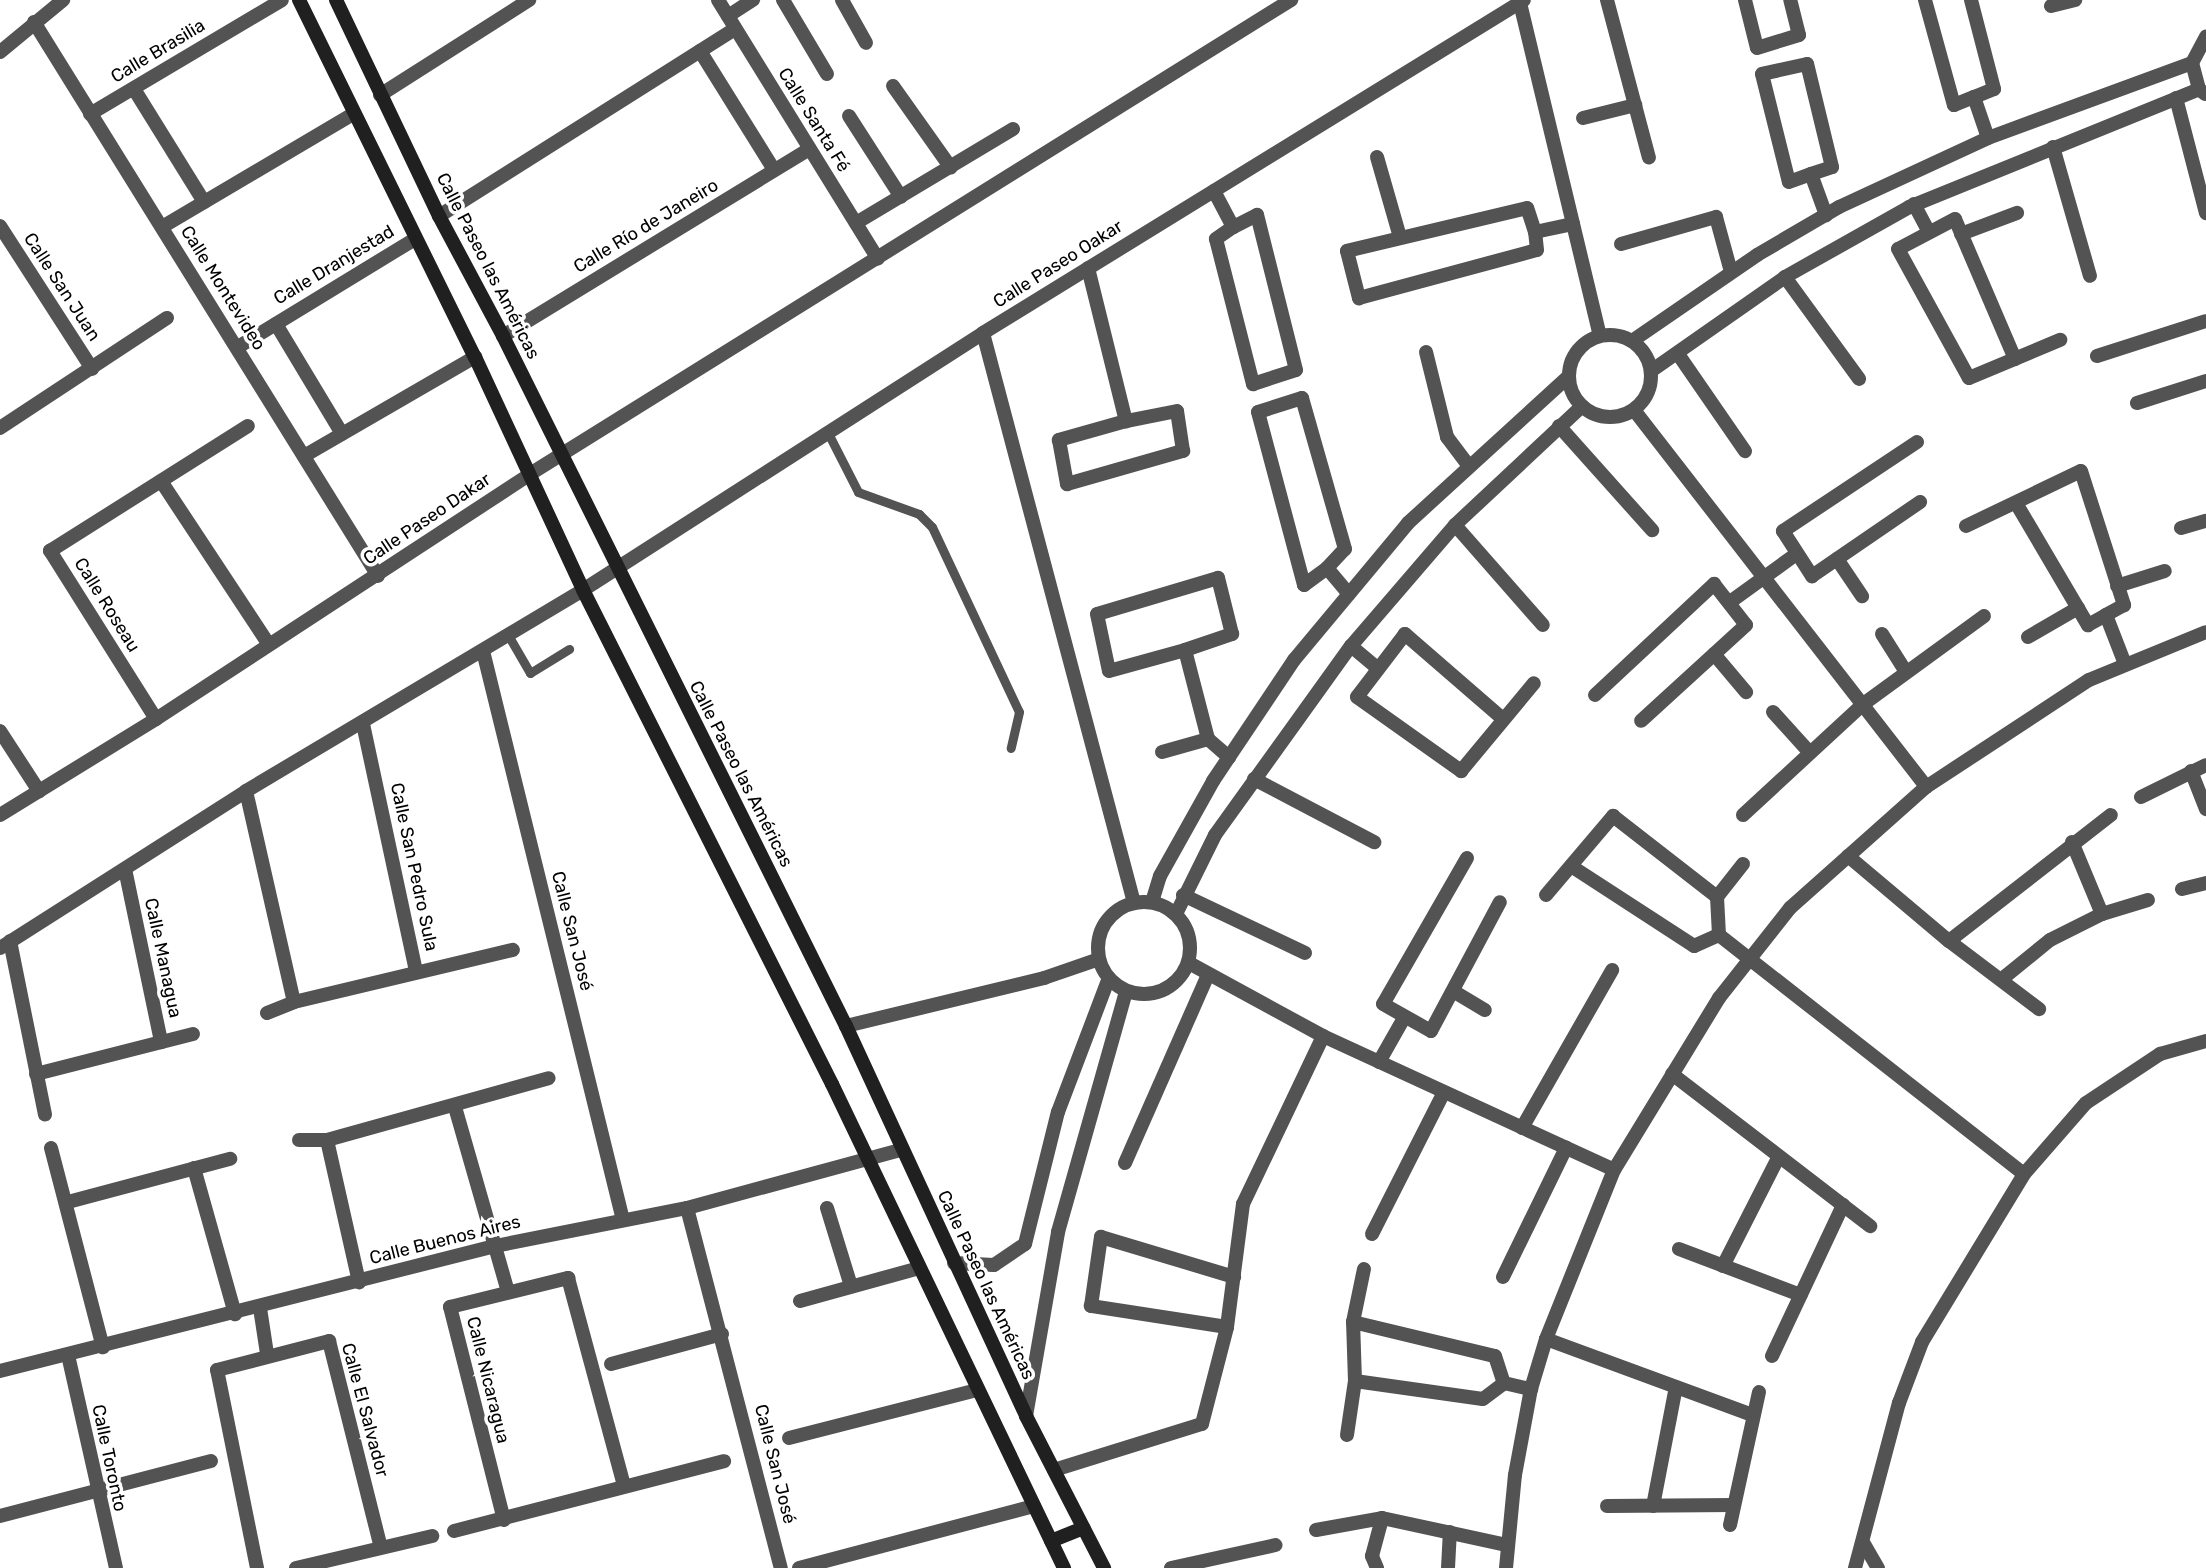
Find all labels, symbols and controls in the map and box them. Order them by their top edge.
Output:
street label: Calle Brasilia [107,14,209,88]
street label: Calle Santa Fé [773,64,855,176]
street label: Calle Paseo las Américas [431,169,545,363]
street label: Calle Río de Janeiro [570,174,722,278]
street label: Calle Paseo Oakar [989,215,1127,313]
street label: Calle Dranjestad [270,221,398,309]
street label: Calle Montevideo [176,222,270,354]
street label: Calle San Juan [19,229,105,345]
street label: Calle Paseo Dakar [359,468,495,570]
street label: Calle Roseau [69,554,145,656]
street label: Calle Paseo las Américas [684,677,798,871]
street label: Calle San Pedro Sula [386,781,442,953]
street label: Calle San José [547,869,597,993]
street label: Calle Managua [140,896,186,1020]
street label: Calle Paseo las Américas [933,1187,1039,1383]
street label: Calle Buenos Aires [367,1211,523,1269]
street label: Calle Nicaragua [462,1314,514,1446]
street label: Calle El Salvador [337,1341,393,1479]
street label: Calle Toronto [87,1402,131,1514]
street label: Calle San José [750,1402,800,1526]

